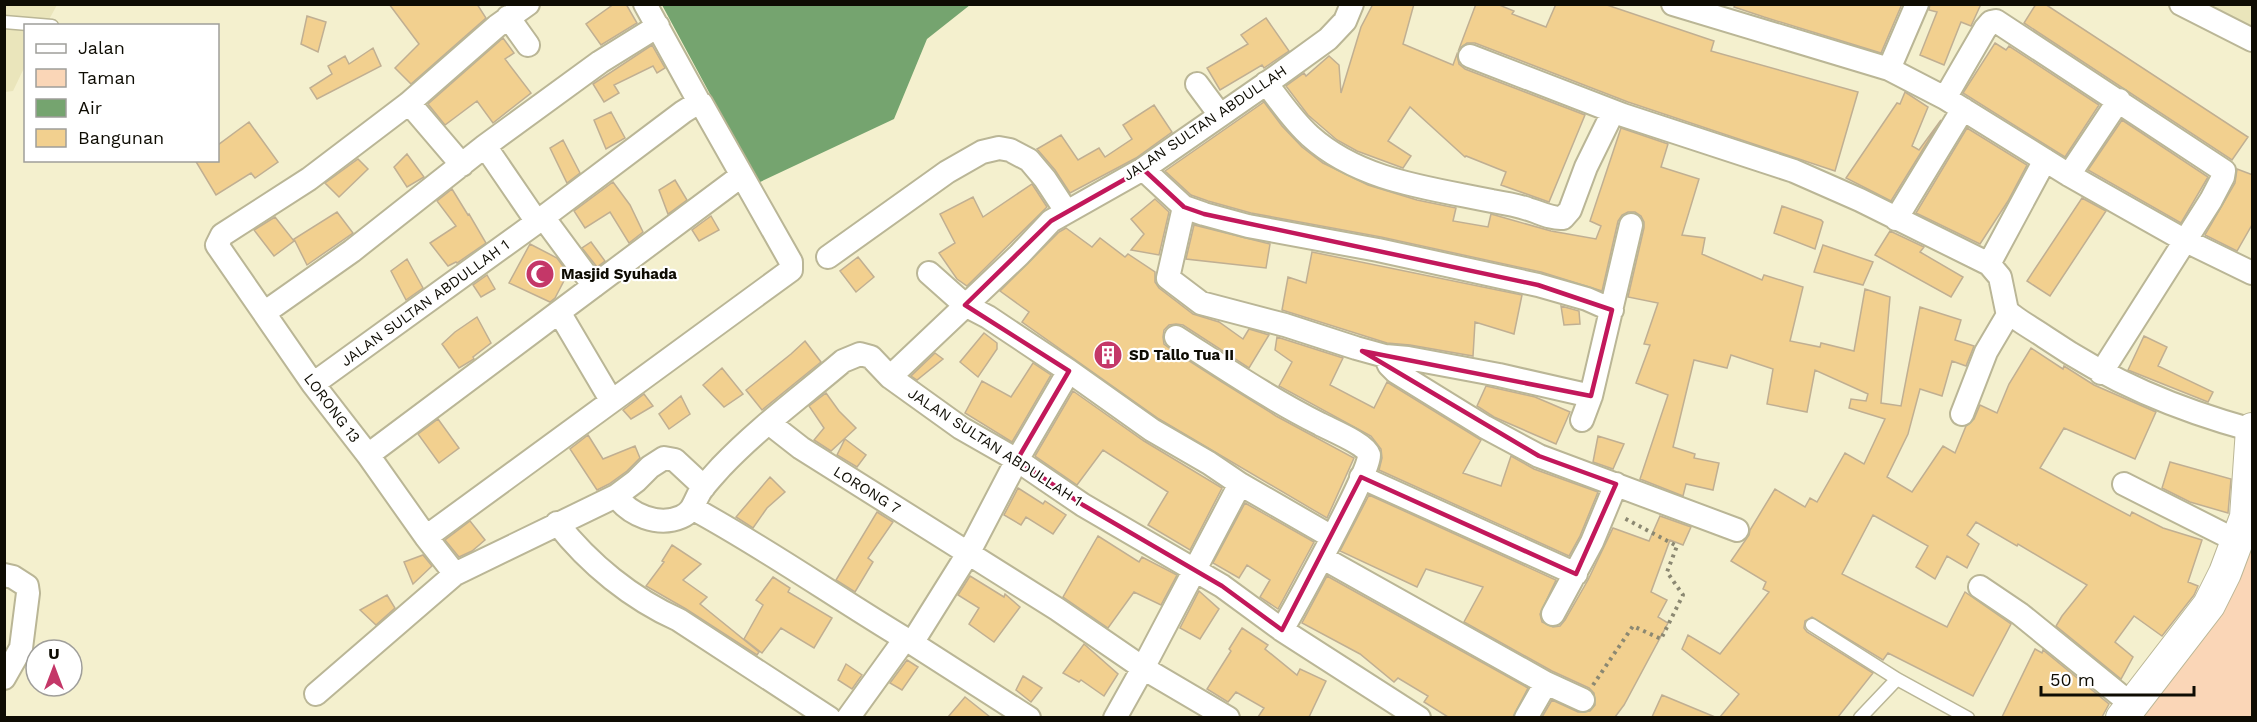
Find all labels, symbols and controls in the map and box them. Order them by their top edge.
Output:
legend [24,24,219,162]
text: Jalan [78,37,125,58]
street label: JALAN SULTAN ABDULLAH [1120,61,1290,185]
text: Taman [78,67,136,88]
text: Air [78,97,102,118]
text: Bangunan [78,127,164,148]
street label: JALAN SULTAN ABDULLAH 1 [337,236,513,370]
mosque icon: Masjid Syuhada [524,258,556,290]
place label: Masjid Syuhada [561,265,677,283]
building icon: SD Tallo Tua II [1092,339,1124,371]
place label: SD Tallo Tua II [1129,346,1234,364]
street label: LORONG 13 [300,370,364,446]
street label: JALAN SULTAN ABDULLAH 1 [905,384,1085,510]
street label: LORONG 7 [830,462,904,518]
north arrow [24,638,84,698]
text: U [48,644,60,663]
scale bar [2041,659,2194,697]
text: 50 m [2050,669,2095,690]

